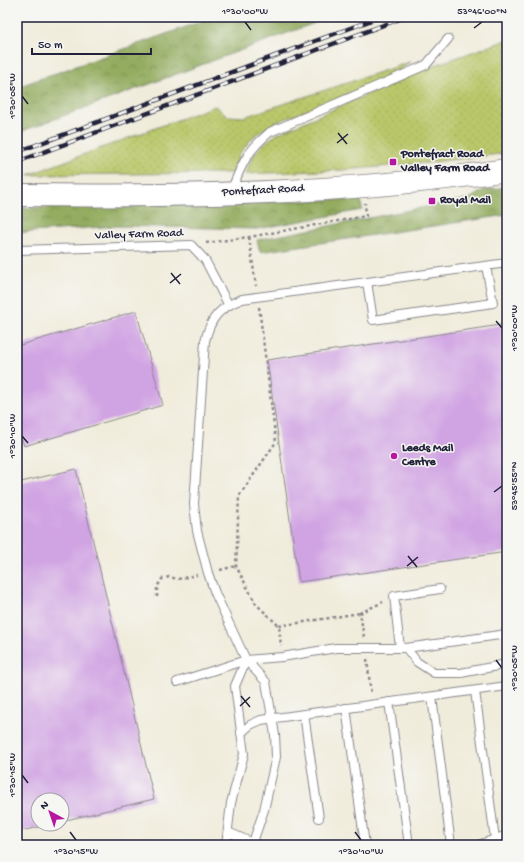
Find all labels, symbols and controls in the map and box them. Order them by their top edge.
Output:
text: 1°30'00"W [221,6,268,18]
text: 53°46'00"N [457,6,507,18]
scale bar [32,30,151,56]
text: 50 m [38,39,63,53]
text: 1°30'05"W [7,73,19,120]
place label: Pontefract Road Valley Farm Road [400,148,491,176]
marker: Pontefract Road Valley Farm Road [388,157,398,167]
street label: Pontefract Road [221,182,305,200]
place label: Royal Mail [439,194,491,208]
marker: Royal Mail [427,196,437,206]
street label: Valley Farm Road [94,226,184,244]
text: 1°30'00"W [509,305,521,352]
text: 1°30'10"W [7,413,19,459]
place label: Leeds Mail Centre [401,442,454,470]
marker: Leeds Mail Centre [389,451,399,461]
text: 53°45'55"N [509,461,521,510]
text: 1°30'05"W [509,645,521,692]
text: 1°30'15"W [7,753,19,798]
north arrow [30,792,70,832]
text: N [38,799,51,813]
text: 1°30'15"W [53,846,98,858]
text: 1°30'10"W [338,846,384,858]

